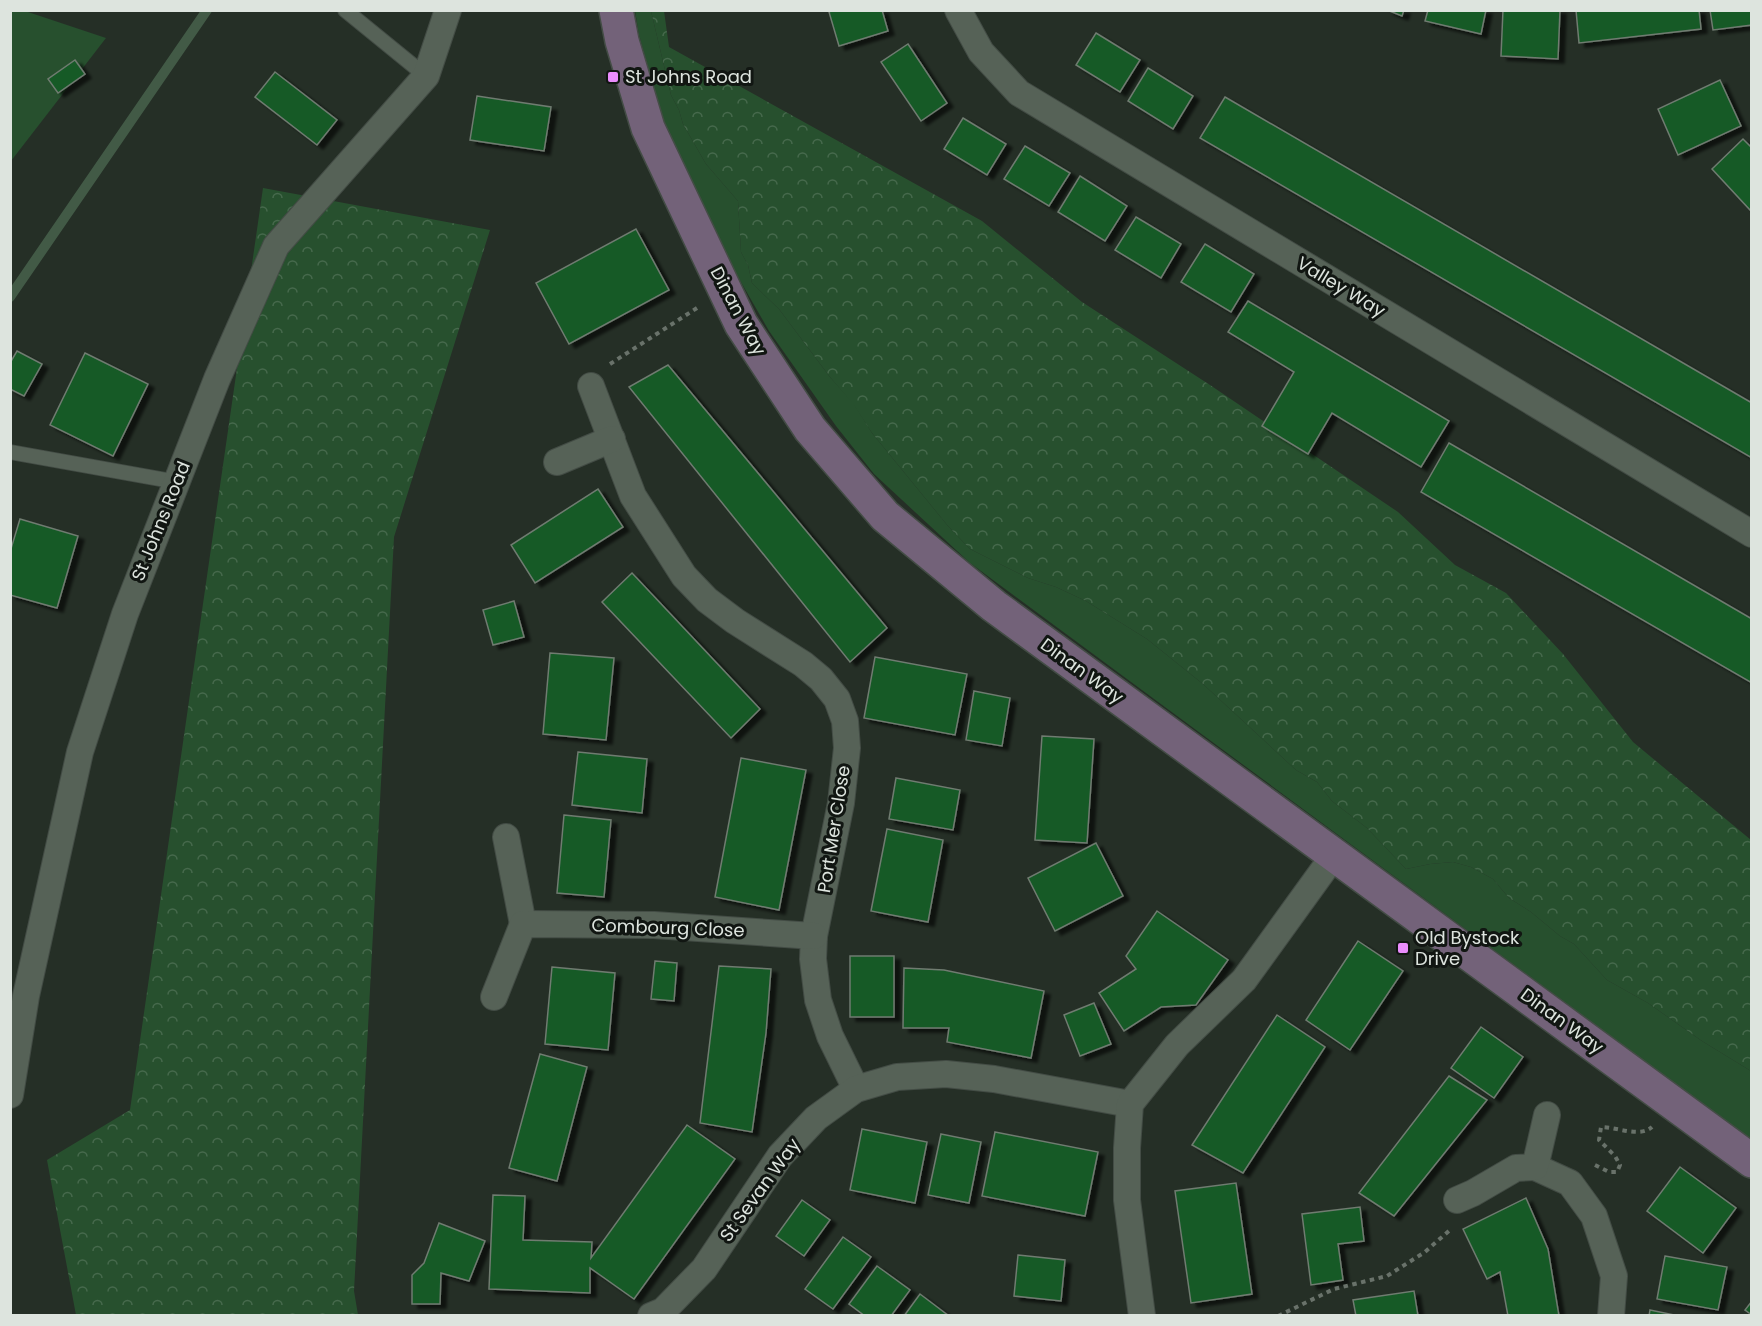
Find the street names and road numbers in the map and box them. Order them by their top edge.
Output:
street label: Valley Way [1292,250,1390,323]
street label: Dinan Way [705,262,772,359]
street label: St Johns Road [125,457,196,584]
street label: Dinan Way [1036,632,1129,709]
street label: Port Mer Close [811,763,856,894]
street label: Combourg Close [591,912,745,943]
street label: Dinan Way [1516,982,1609,1059]
street label: St Sevan Way [714,1133,806,1246]

